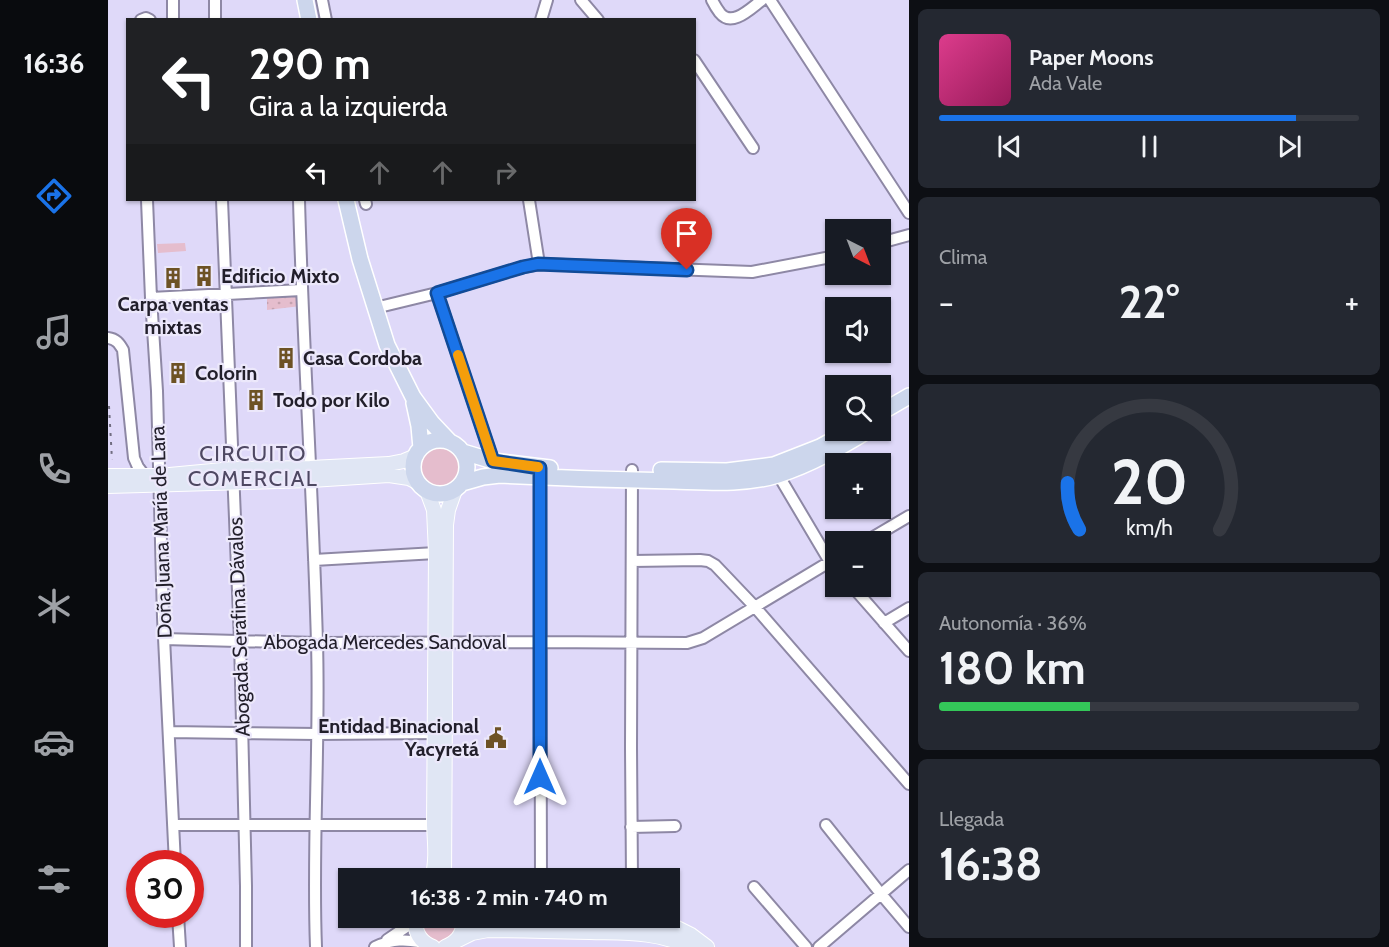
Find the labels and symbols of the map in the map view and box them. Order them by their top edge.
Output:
pin [661,208,712,270]
north arrow [825,219,891,285]
building icon: Edificio Mixto [192,264,216,288]
place label: Edificio Mixto [221,264,339,288]
building icon: Carpa ventas mixtas [161,266,185,290]
place label: Carpa ventas mixtas [118,292,228,339]
building icon: Casa Cordoba [274,346,298,370]
place label: Casa Cordoba [303,346,422,370]
building icon: Colorin [166,361,190,385]
place label: Colorin [195,361,257,385]
building icon: Todo por Kilo [244,388,268,412]
place label: Todo por Kilo [273,388,390,412]
street label: Doña Juana María de Lara [145,425,177,639]
district label: CIRCUITO COMERCIAL [188,440,318,492]
street label: Abogada Serafina Dávalos [223,517,255,737]
street label: Abogada Mercedes Sandoval [263,630,507,654]
place label: Entidad Binacional Yacyretá [318,714,479,761]
public building icon: Entidad Binacional Yacyretá [484,726,508,750]
position arrow [508,745,572,809]
speed limit sign: 30 [126,850,204,928]

